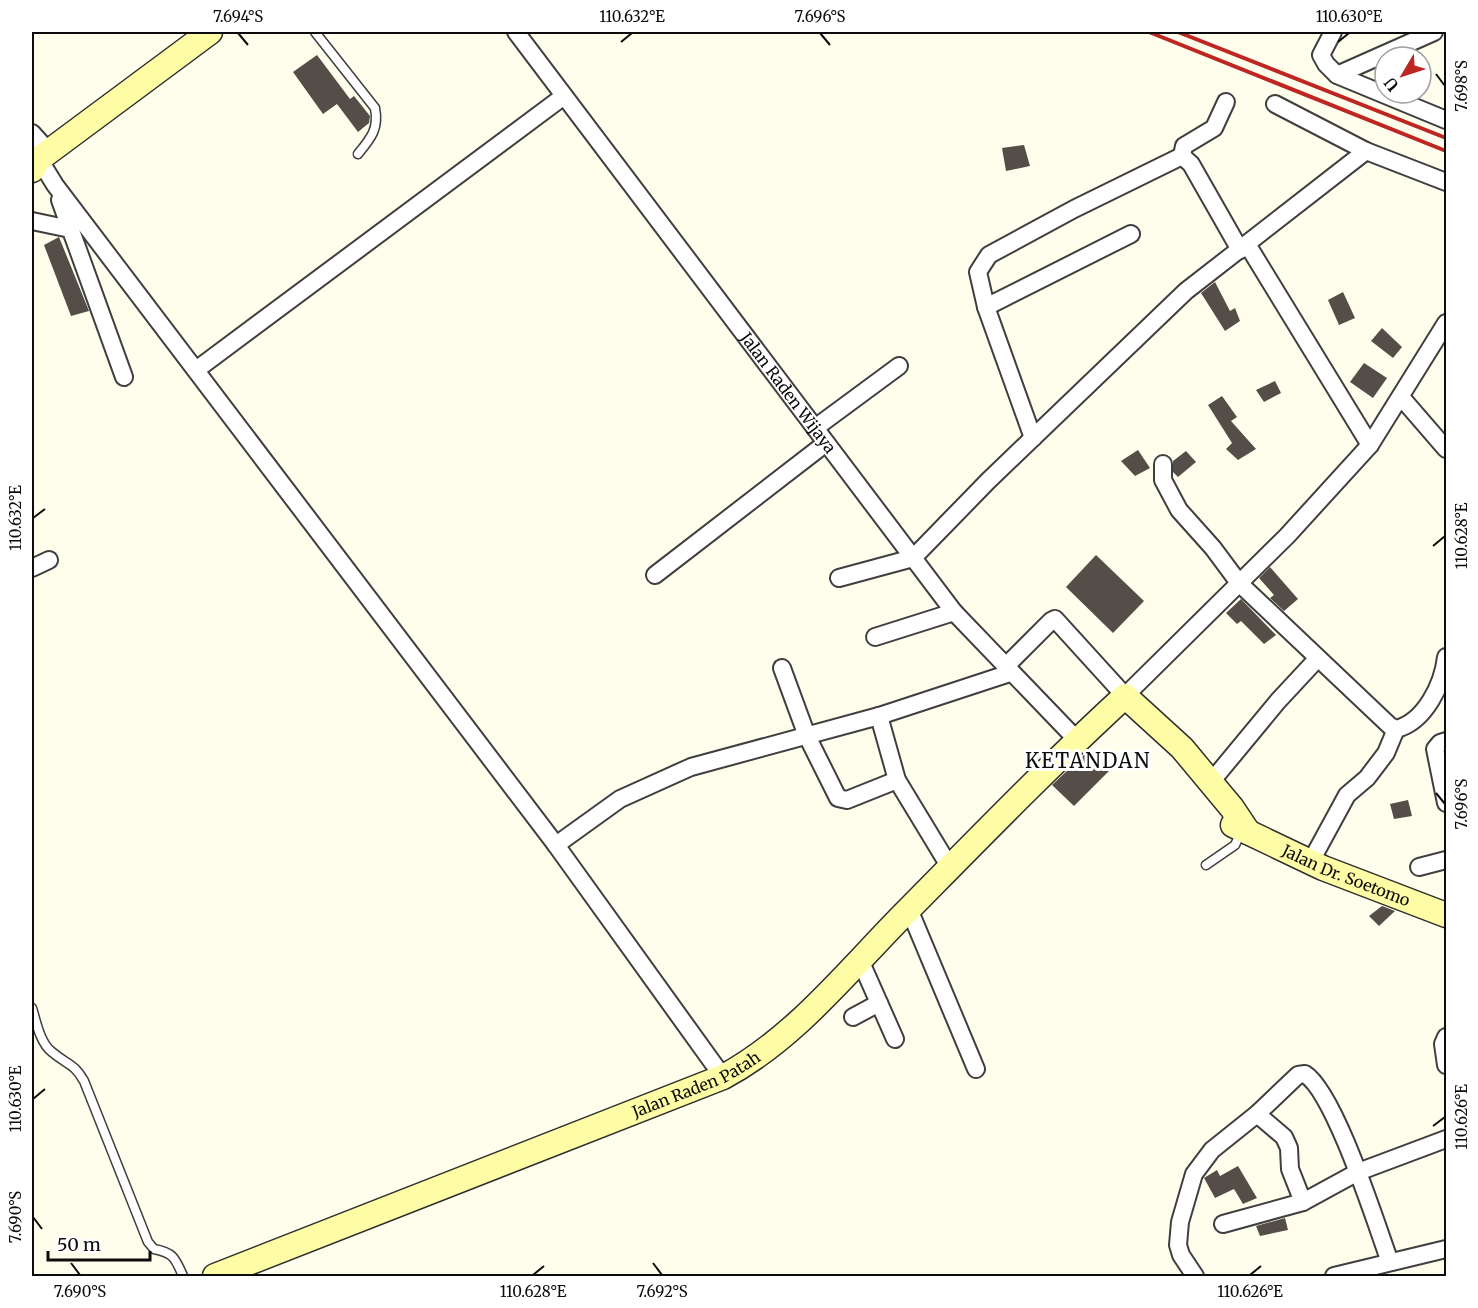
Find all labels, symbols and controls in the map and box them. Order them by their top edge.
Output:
text: 7.694°S [213,7,263,26]
text: 110.632°E [599,7,665,26]
text: 7.696°S [795,7,846,26]
text: 110.630°E [1316,7,1383,26]
north arrow [1373,45,1433,105]
text: 7.698°S [1452,60,1471,112]
text: U [1380,73,1403,95]
street label: Jalan Raden Wijaya [736,328,841,457]
text: 110.632°E [6,485,25,551]
text: 110.628°E [1452,502,1471,569]
district label: KETANDAN [1025,748,1151,773]
text: 7.696°S [1452,778,1471,829]
street label: Jalan Dr. Soetomo [1278,840,1413,910]
street label: Jalan Raden Patah [628,1047,764,1122]
text: 110.630°E [6,1065,25,1132]
text: 110.626°E [1452,1084,1471,1150]
text: 7.690°S [6,1191,25,1243]
scale bar [48,1224,150,1262]
text: 50 m [57,1233,101,1256]
text: 7.690°S [54,1282,106,1301]
text: 110.628°E [500,1282,567,1301]
text: 7.692°S [636,1282,688,1301]
text: 110.626°E [1217,1282,1283,1301]

